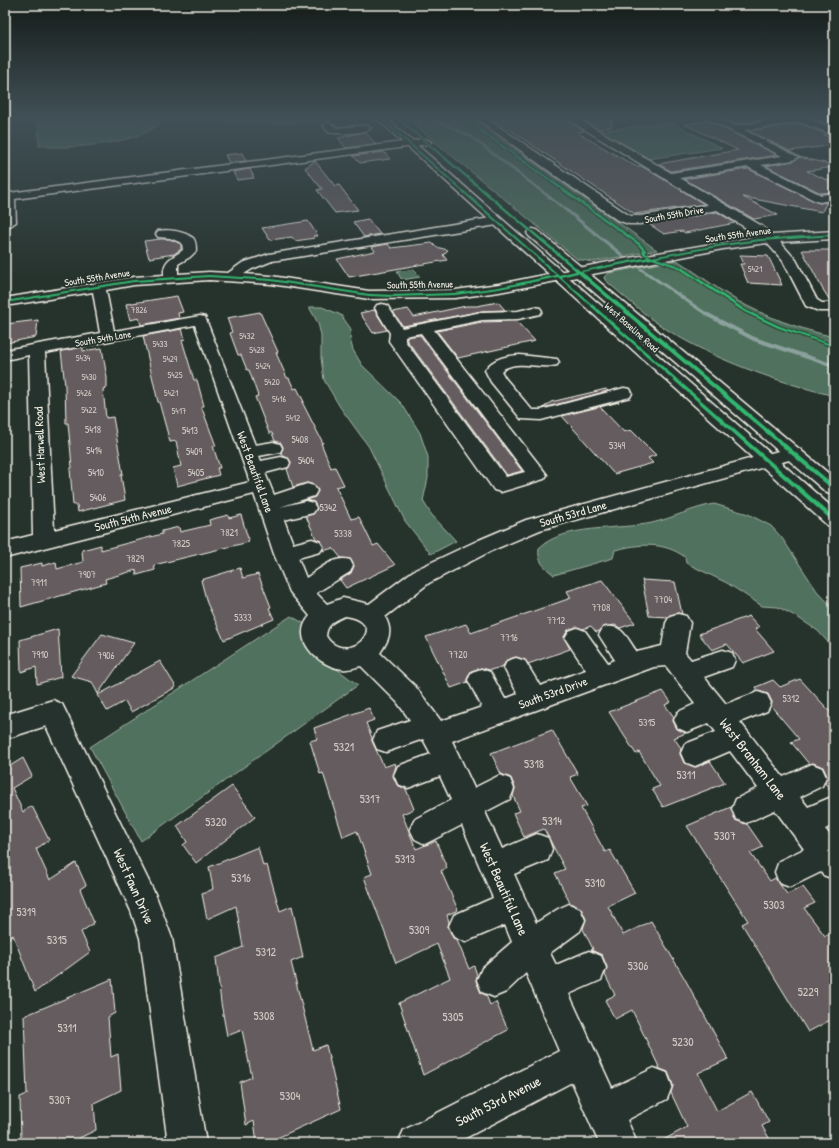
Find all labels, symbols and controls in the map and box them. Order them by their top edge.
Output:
street label: South 55th Drive [644,203,705,226]
street label: South 55th Avenue [704,223,772,246]
house number: 5421 [748,263,762,275]
street label: South 55th Avenue [63,266,131,289]
street label: South 55th Avenue [387,277,453,292]
street label: West Baseline Road [602,300,662,355]
house number: 7826 [131,304,147,316]
street label: South 54th Lane [74,327,132,350]
house number: 5432 [239,330,255,342]
house number: 5433 [152,338,168,350]
house number: 5428 [249,344,265,356]
house number: 5434 [76,352,91,364]
house number: 5429 [163,353,178,365]
house number: 5424 [256,360,271,372]
house number: 5425 [167,369,183,381]
house number: 5430 [81,371,97,383]
house number: 5420 [264,376,280,388]
house number: 5426 [77,387,92,399]
house number: 5421 [164,387,178,399]
house number: 5416 [272,393,286,405]
house number: 5422 [81,404,98,416]
house number: 5417 [172,405,187,417]
street label: West Harwell Road [30,406,49,484]
house number: 5412 [286,412,301,424]
house number: 5418 [85,423,101,436]
house number: 5413 [182,424,199,437]
street label: West Beautiful Lane [233,429,278,515]
house number: 5408 [292,433,308,446]
house number: 5349 [609,439,625,452]
house number: 5414 [86,444,102,457]
house number: 5409 [186,445,202,458]
house number: 5404 [298,454,314,467]
house number: 5410 [88,466,105,479]
house number: 5405 [188,466,205,479]
house number: 5406 [90,491,106,504]
street label: South 53rd Lane [537,496,609,531]
street label: South 54th Avenue [92,500,173,535]
house number: 5342 [319,501,337,514]
house number: 7821 [220,526,238,539]
house number: 5338 [334,527,352,540]
house number: 7825 [172,537,191,550]
house number: 7829 [126,552,144,565]
house number: 7907 [78,568,96,581]
house number: 7911 [31,576,47,589]
house number: 7704 [654,593,672,606]
house number: 7708 [592,601,610,614]
house number: 5333 [234,611,252,624]
house number: 7712 [547,614,565,627]
house number: 7716 [500,631,518,644]
house number: 7910 [32,648,49,661]
house number: 7720 [448,648,468,661]
house number: 7906 [97,649,115,662]
street label: South 53rd Drive [516,672,590,713]
house number: 5312 [782,692,800,705]
street label: West Branham Lane [716,714,792,804]
house number: 5315 [639,716,656,729]
house number: 5321 [334,738,354,755]
house number: 5318 [524,755,544,772]
house number: 5311 [676,766,696,783]
house number: 5317 [360,790,380,807]
house number: 5314 [542,812,562,829]
house number: 5320 [205,813,227,830]
house number: 5307 [714,827,736,844]
street label: West Beautiful Lane [476,839,534,938]
street label: West Fawn Drive [109,845,160,927]
house number: 5313 [395,850,415,867]
house number: 5316 [231,869,251,886]
house number: 5310 [585,874,605,891]
house number: 5303 [763,896,785,913]
house number: 5319 [16,903,36,920]
house number: 5309 [409,921,430,938]
house number: 5315 [47,931,67,948]
house number: 5312 [256,943,277,960]
house number: 5306 [628,957,649,974]
house number: 5229 [798,983,819,1000]
house number: 5308 [253,1007,275,1024]
house number: 5305 [443,1008,463,1025]
house number: 5311 [57,1019,77,1036]
house number: 5230 [672,1033,694,1050]
street label: South 53rd Avenue [452,1071,544,1130]
house number: 5304 [280,1087,301,1104]
house number: 5307 [49,1091,71,1108]

